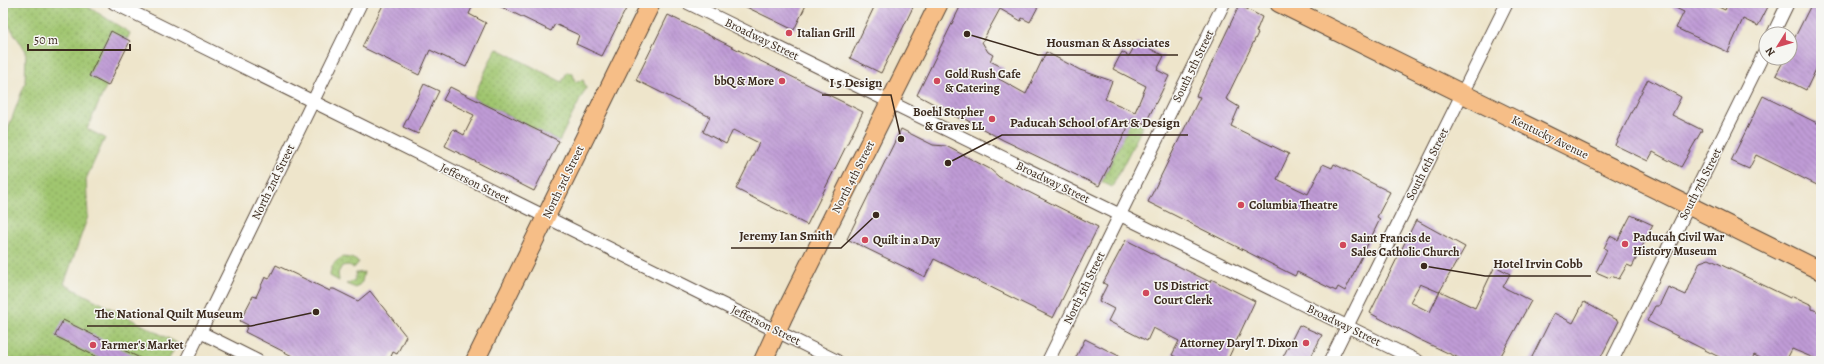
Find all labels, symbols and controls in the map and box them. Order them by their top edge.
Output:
street label: Broadway Street [722,14,802,64]
place label: Italian Grill [797,25,856,41]
scale bar [28,26,130,52]
north arrow [1758,26,1798,66]
street label: South 5th Street [1169,27,1217,105]
marker: Italian Grill [784,28,794,38]
callout: Housman & Associates [1038,30,1178,55]
text: 50 m [34,32,58,48]
text: Housman & Associates [1046,34,1170,51]
text: N [1762,44,1779,59]
place label: Gold Rush Cafe & Catering [945,66,1021,96]
callout: I 5 Design [822,70,891,95]
place label: bbQ & More [713,73,774,89]
text: I 5 Design [830,74,883,91]
marker: bbQ & More [777,76,787,86]
marker: Gold Rush Cafe & Catering [932,76,942,86]
place label: Boehl Stopher & Graves LL [913,104,985,134]
callout: Paducah School of Art & Design [1002,110,1188,135]
street label: Kentucky Avenue [1509,111,1591,163]
marker: Boehl Stopher & Graves LL [987,114,997,124]
text: Paducah School of Art & Design [1010,114,1181,131]
street label: South 6th Street [1402,125,1452,203]
street label: North 4th Street [828,138,878,216]
street label: North 2nd Street [248,141,298,222]
street label: North 3rd Street [538,143,588,221]
street label: South 7th Street [1675,145,1725,223]
street label: Broadway Street [1013,157,1093,207]
street label: Jefferson Street [438,159,512,207]
place label: Columbia Theatre [1249,197,1338,213]
marker: Columbia Theatre [1236,200,1246,210]
callout: Jeremy Ian Smith [731,223,841,248]
text: Jeremy Ian Smith [739,227,833,244]
place label: Paducah Civil War History Museum [1633,229,1724,259]
place label: Saint Francis de Sales Catholic Church [1351,230,1460,260]
place label: Quilt in a Day [873,232,941,248]
marker: Quilt in a Day [860,235,870,245]
marker: Paducah Civil War History Museum [1620,239,1630,249]
marker: Saint Francis de Sales Catholic Church [1338,240,1348,250]
street label: North 5th Street [1059,249,1109,327]
callout: Hotel Irvin Cobb [1485,251,1591,276]
text: Hotel Irvin Cobb [1493,255,1583,272]
place label: US District Court Clerk [1154,278,1213,308]
marker: US District Court Clerk [1141,288,1151,298]
street label: Broadway Street [1304,300,1384,350]
callout: The National Quilt Museum [87,301,251,326]
street label: Jefferson Street [729,301,803,349]
text: The National Quilt Museum [95,305,243,322]
place label: Attorney Daryl T. Dixon [1179,335,1298,351]
place label: Farmer's Market [101,337,183,353]
marker: Attorney Daryl T. Dixon [1301,338,1311,348]
marker: Farmer's Market [88,340,98,350]

